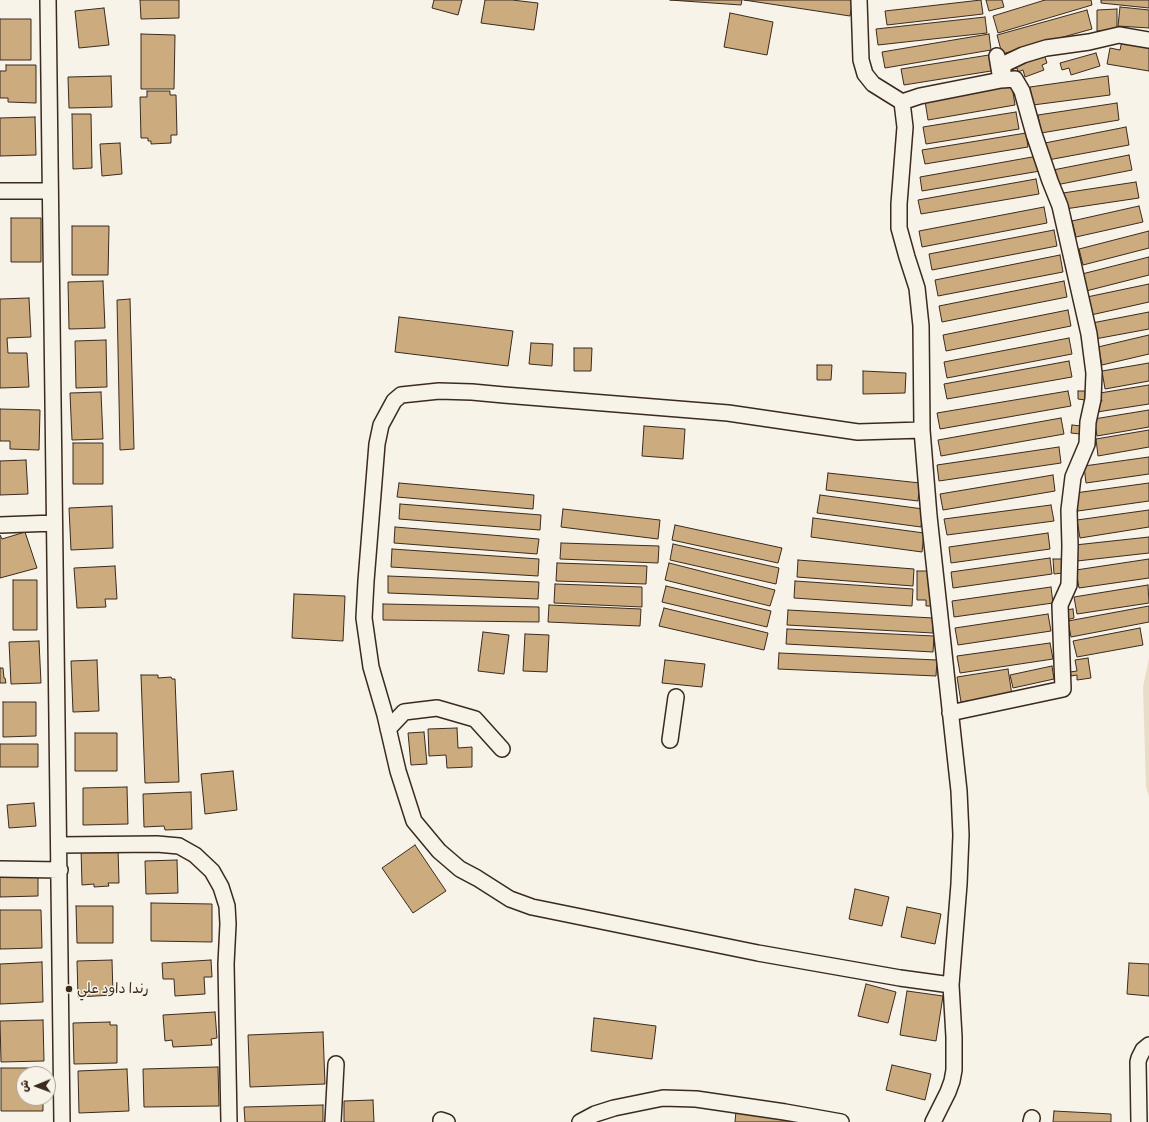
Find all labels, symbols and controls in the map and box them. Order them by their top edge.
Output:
place label: رندا داود علي [77,981,149,997]
marker: رندا داود علي [64,984,74,994]
north arrow [16,1066,56,1106]
text: ش [18,1080,31,1092]

